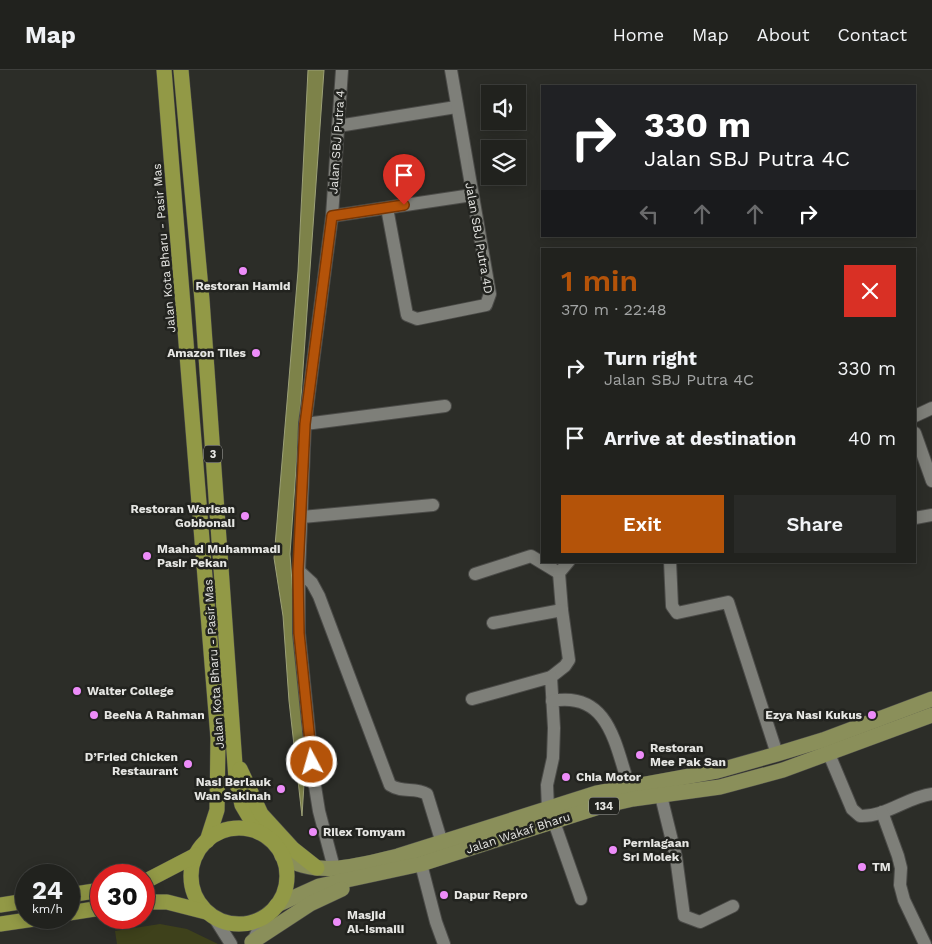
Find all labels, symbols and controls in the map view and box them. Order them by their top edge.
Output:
text: Map [25,21,76,49]
text: Home [613,24,664,45]
text: Map [692,24,729,45]
text: About [757,24,809,45]
text: Contact [837,24,907,45]
map controls [481,85,526,185]
button: sound [481,85,526,130]
street label: Jalan SBJ Putra 4 [326,90,348,194]
text: 330 m [644,104,751,146]
icon: right [561,105,626,170]
button: layers [481,140,526,185]
text: Jalan SBJ Putra 4C [644,146,850,171]
pin [383,154,425,205]
icon: arrive [390,161,418,189]
street label: Jalan Kota Bharu - Pasir Mas [150,163,178,333]
street label: Jalan SBJ Putra 4D [462,181,496,295]
icon: left [635,200,663,228]
icon: ahead [688,200,716,228]
icon: ahead [741,200,769,228]
icon: right [794,200,822,228]
text: 1 min [561,263,638,298]
marker: Restoran Hamid [237,265,249,277]
button: close [844,265,896,317]
place label: Restoran Hamid [195,279,291,293]
text: 370 m · 22:48 [561,300,667,319]
place label: Amazon Tiles [167,346,247,360]
marker: Amazon Tiles [250,347,262,359]
text: Turn right [604,347,697,370]
icon: right [561,354,589,382]
text: 330 m [837,357,896,380]
text: Jalan SBJ Putra 4C [604,370,754,389]
icon: arrive [561,424,589,452]
text: Arrive at destination [604,427,796,450]
text: 40 m [848,427,896,450]
road number: 3 [204,446,222,462]
button: Exit [561,495,724,553]
button: Share [734,495,896,553]
place label: Restoran Warisan Gobbonali [130,502,235,530]
marker: Restoran Warisan Gobbonali [239,510,251,522]
place label: Maahad Muhammadi Pasir Pekan [157,542,281,570]
marker: Maahad Muhammadi Pasir Pekan [141,550,153,562]
street label: Jalan Kota Bharu - Pasir Mas [201,579,227,749]
place label: Walter College [87,684,174,698]
marker: Walter College [71,685,83,697]
place label: BeeNa A Rahman [104,708,205,722]
place label: Ezya Nasi Kukus [765,708,863,722]
marker: BeeNa A Rahman [88,709,100,721]
marker: Ezya Nasi Kukus [866,709,878,721]
position arrow [285,735,337,787]
place label: Restoran Mee Pak San [650,741,726,769]
marker: Restoran Mee Pak San [634,749,646,761]
place label: D’Fried Chicken Restaurant [85,750,179,778]
marker: D’Fried Chicken Restaurant [182,758,194,770]
place label: Chia Motor [576,770,642,784]
marker: Chia Motor [560,771,572,783]
place label: Nasi Berlauk Wan Sakinah [194,775,272,803]
marker: Nasi Berlauk Wan Sakinah [275,783,287,795]
road number: 134 [589,798,619,814]
street label: Jalan Wakaf Bharu [464,809,572,857]
place label: Rilex Tomyam [323,825,405,839]
marker: Rilex Tomyam [307,826,319,838]
place label: Perniagaan Sri Molek [623,836,689,864]
marker: Perniagaan Sri Molek [607,844,619,856]
place label: TM [872,860,891,874]
marker: TM [856,861,868,873]
speed limit sign: 30 [90,864,155,929]
text: 24 [32,876,63,905]
place label: Dapur Repro [454,888,528,902]
marker: Dapur Repro [438,889,450,901]
text: km/h [32,902,63,916]
place label: Masjid Al-Ismaili [347,908,404,936]
marker: Masjid Al-Ismaili [331,916,343,928]

